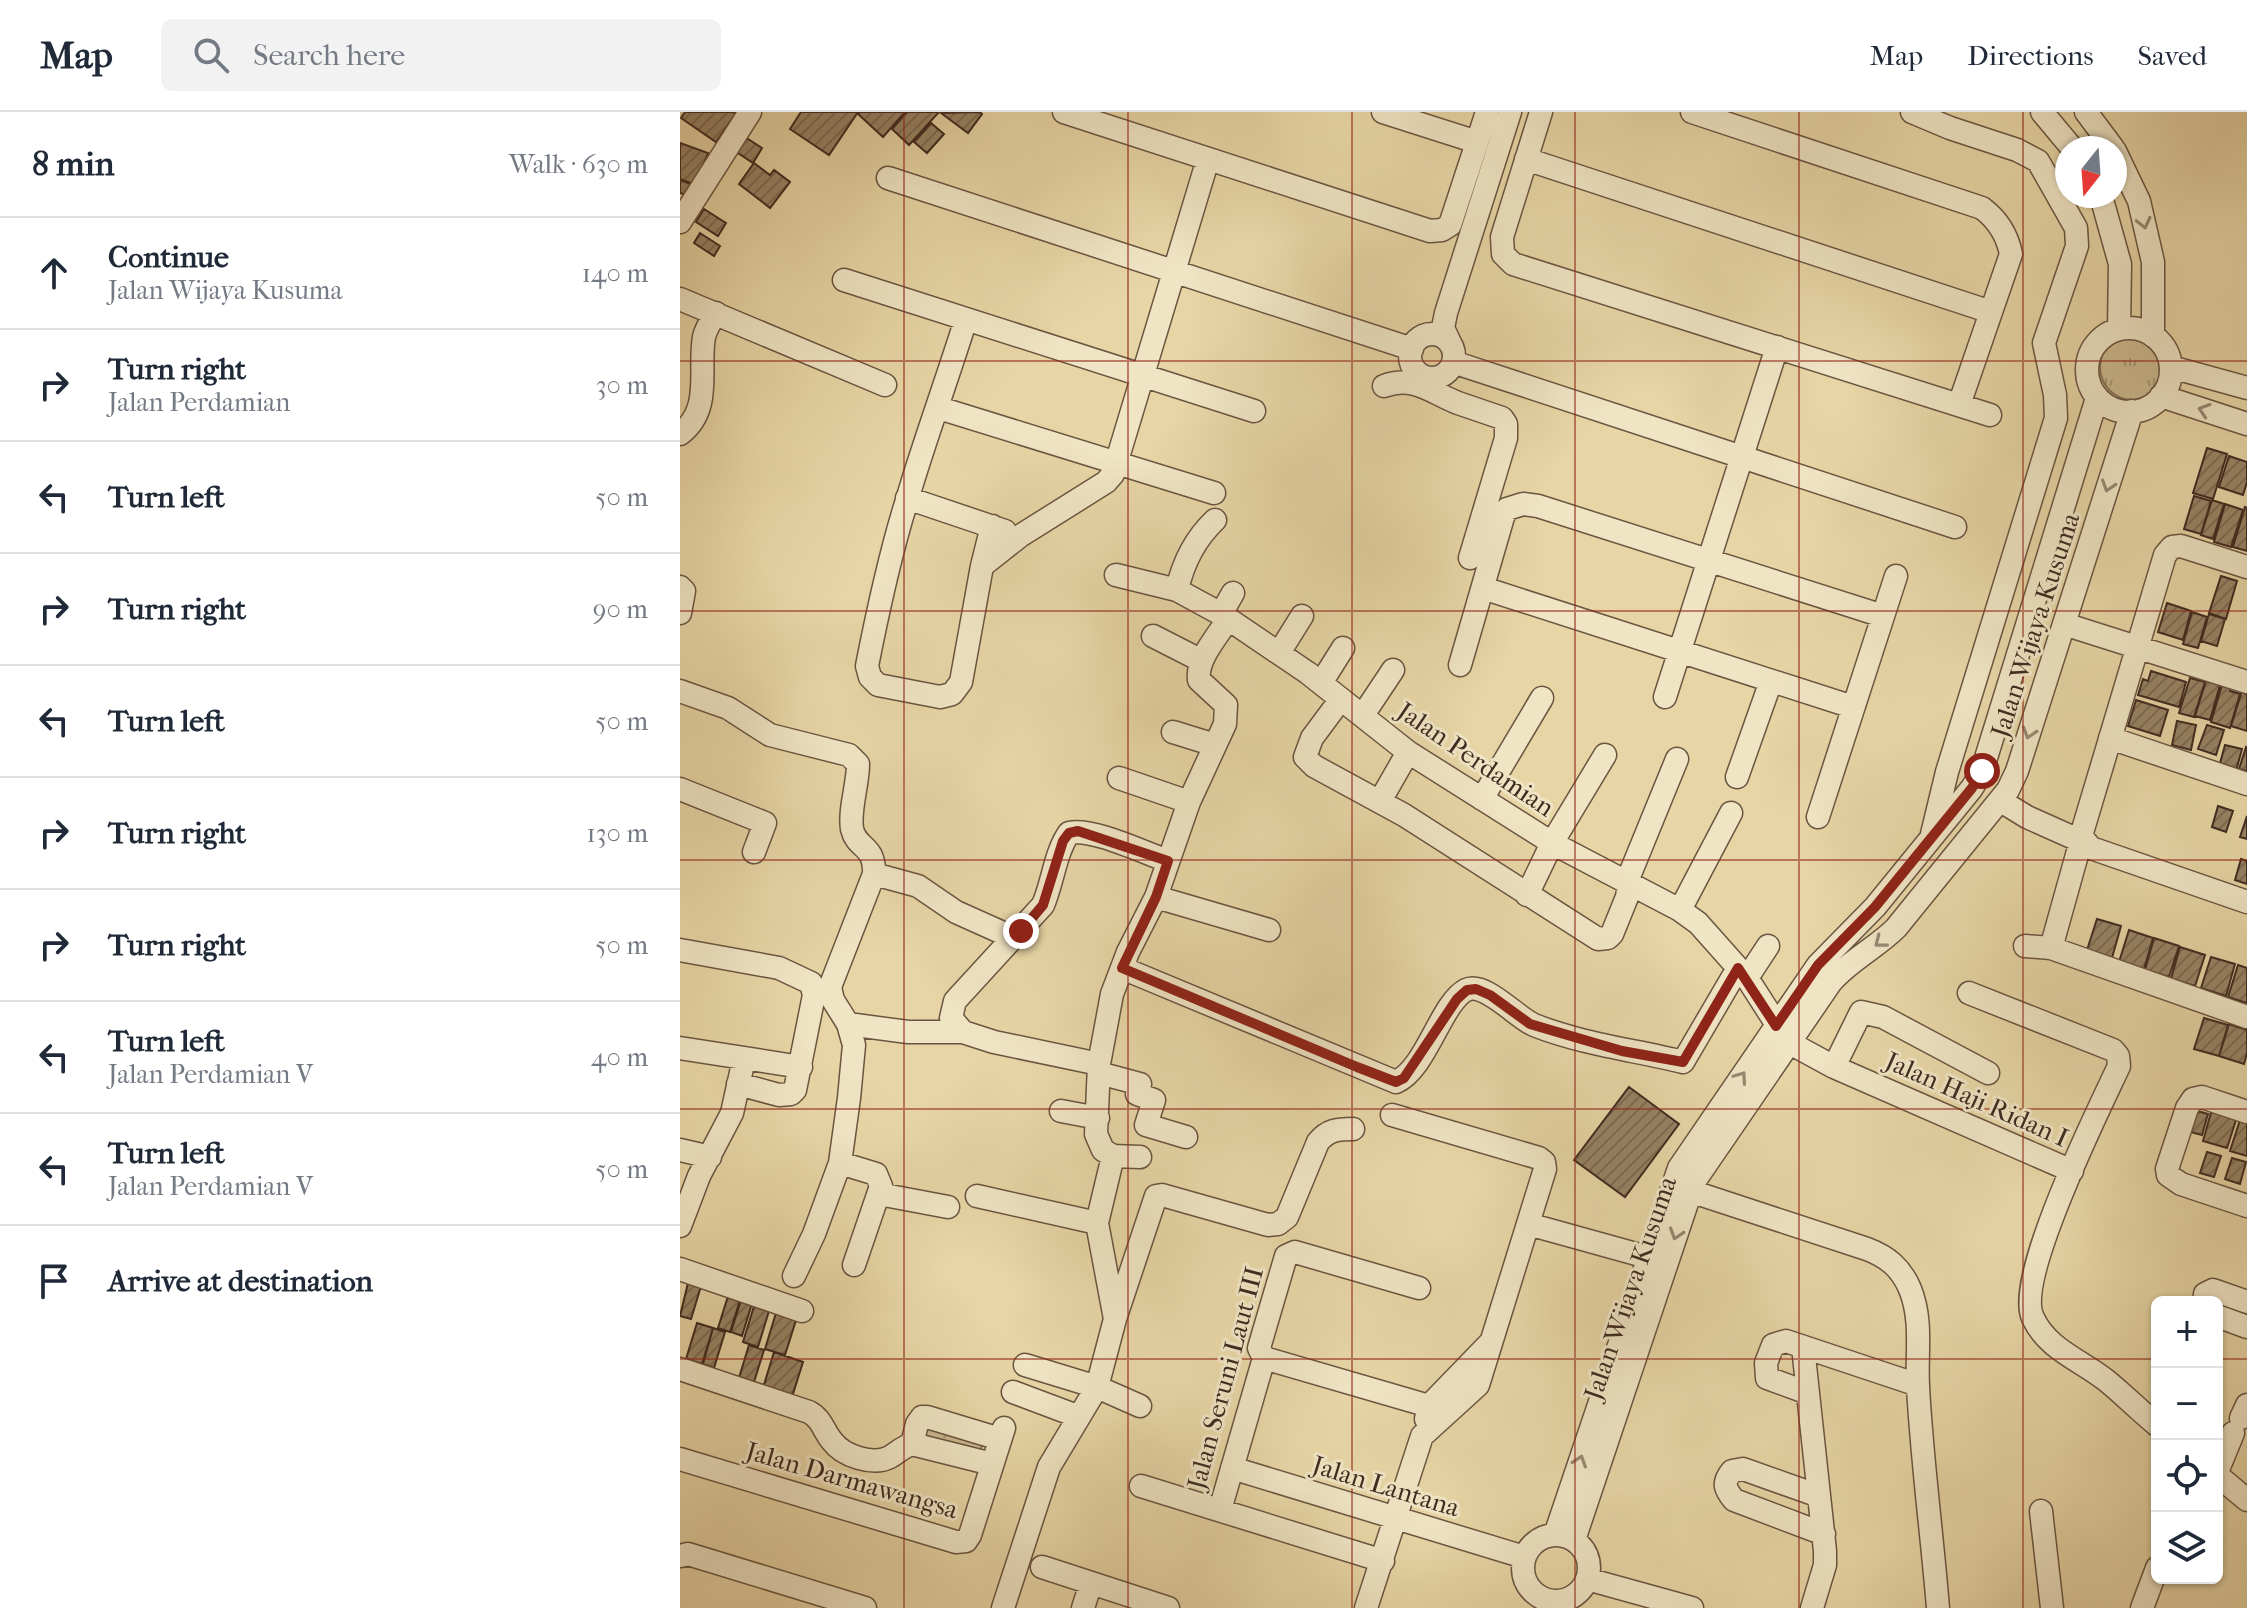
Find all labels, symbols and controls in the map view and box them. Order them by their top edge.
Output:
search box [161,19,721,91]
text: Map [40,33,113,78]
icon: search [189,33,233,77]
text: Search here [253,38,405,73]
text: Map [1870,39,1923,72]
text: Directions [1967,39,2094,72]
text: Saved [2138,39,2207,72]
north arrow [2055,136,2127,208]
text: 8 min [32,144,114,184]
text: Walk · 630 m [509,149,648,180]
one-way arrow [2135,216,2152,230]
text: Continue [108,240,229,275]
icon: ahead [32,251,76,295]
text: 140 m [582,258,648,289]
text: Jalan Wijaya Kusuma [108,275,343,306]
text: Turn right [108,352,246,387]
icon: right [32,363,76,407]
text: 30 m [596,370,648,401]
text: Jalan Perdamian [108,387,290,418]
one-way arrow [2198,404,2212,420]
icon: left [32,475,76,519]
one-way arrow [2102,478,2118,492]
text: Turn left [108,480,225,515]
text: 50 m [595,482,648,513]
street label: Jalan Wijaya Kusuma [1984,508,2087,743]
icon: right [32,587,76,631]
text: Turn right [108,592,246,627]
text: 90 m [593,594,648,625]
street label: Jalan Perdamian [1390,694,1560,823]
icon: left [32,699,76,743]
text: Turn left [108,704,225,739]
text: 50 m [595,706,648,737]
one-way arrow [2023,726,2039,740]
route start [1964,753,2000,789]
icon: right [32,811,76,855]
text: Turn right [108,816,246,851]
text: 130 m [587,818,648,849]
route end [1003,913,1039,949]
icon: right [32,923,76,967]
text: Turn right [108,928,246,963]
text: 50 m [595,930,648,961]
one-way arrow [1874,932,1889,946]
text: Turn left [108,1024,225,1059]
icon: left [32,1035,76,1079]
text: 40 m [591,1042,648,1073]
street label: Jalan Haji Ridan I [1879,1044,2073,1154]
text: Jalan Perdamian V [108,1059,313,1090]
one-way arrow [1731,1072,1746,1086]
text: Turn left [108,1136,225,1171]
icon: left [32,1147,76,1191]
text: 50 m [595,1154,648,1185]
text: Jalan Perdamian V [108,1171,313,1202]
street label: Jalan Wijaya Kusuma [1577,1171,1684,1406]
one-way arrow [1669,1227,1685,1241]
icon: arrive [32,1259,76,1303]
street label: Jalan Seruni Laut III [1180,1263,1270,1495]
text: Arrive at destination [108,1264,373,1299]
map controls [2151,1296,2223,1584]
button: + [2151,1296,2223,1368]
button: − [2151,1368,2223,1440]
street label: Jalan Darmawangsa [740,1435,962,1526]
button: locate [2151,1440,2223,1512]
street label: Jalan Lantana [1307,1449,1464,1524]
one-way arrow [1571,1454,1587,1468]
button: layers [2151,1512,2223,1584]

